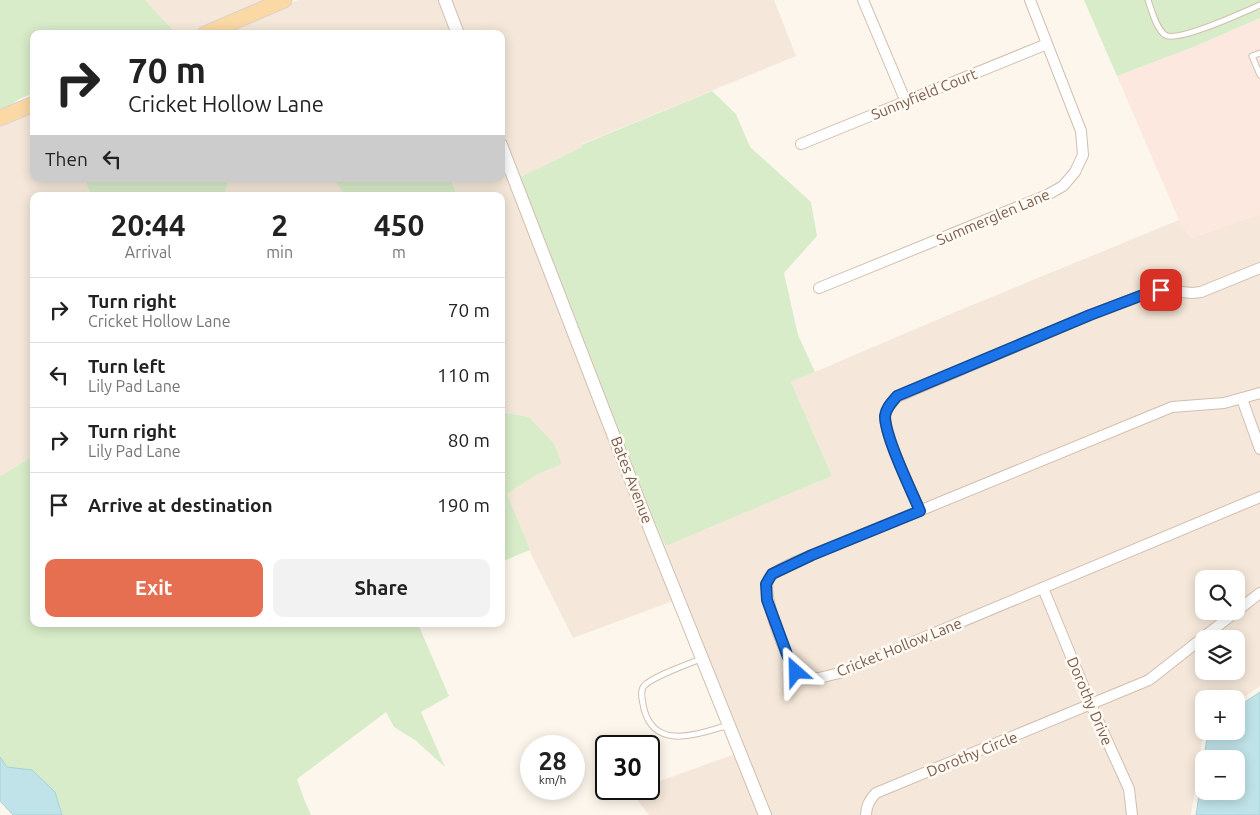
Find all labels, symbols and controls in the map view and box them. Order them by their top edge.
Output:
icon: right [45,50,110,115]
text: 70 m [128,50,206,90]
street label: Sunnyfield Court [869,65,979,123]
text: Cricket Hollow Lane [128,91,324,116]
icon: left [98,145,126,173]
text: Then [45,148,88,170]
street label: Summerglen Lane [934,185,1052,249]
text: 20:44 [111,208,186,242]
text: 2 [271,208,288,242]
text: 450 [374,208,424,242]
text: Arrival [125,243,171,261]
text: min [266,243,293,261]
text: m [392,243,406,261]
pin [1140,269,1182,311]
icon: arrive [1147,276,1175,304]
text: Turn right [88,290,176,312]
icon: right [45,296,73,324]
text: 70 m [448,299,490,321]
text: Cricket Hollow Lane [88,312,230,330]
text: Turn left [88,355,166,377]
icon: left [45,361,73,389]
text: 110 m [437,364,490,386]
text: Lily Pad Lane [88,377,181,395]
text: Turn right [88,420,176,442]
icon: right [45,426,73,454]
text: 80 m [448,429,490,451]
street label: Bates Avenue [608,434,656,526]
text: Lily Pad Lane [88,442,181,460]
icon: arrive [45,491,73,519]
text: Arrive at destination [88,494,273,516]
text: 190 m [437,494,490,516]
button: Exit [45,559,263,617]
button: Share [273,559,490,617]
map controls [1195,570,1245,800]
button: search [1195,570,1245,620]
street label: Cricket Hollow Lane [834,614,964,680]
button: layers [1195,630,1245,680]
position arrow [769,645,821,697]
street label: Dorothy Drive [1064,654,1116,748]
button: + [1195,690,1245,740]
street label: Dorothy Circle [924,728,1020,780]
speed limit sign: 30 [595,735,660,800]
text: 28 [538,747,567,775]
button: − [1195,750,1245,800]
text: km/h [539,773,566,786]

